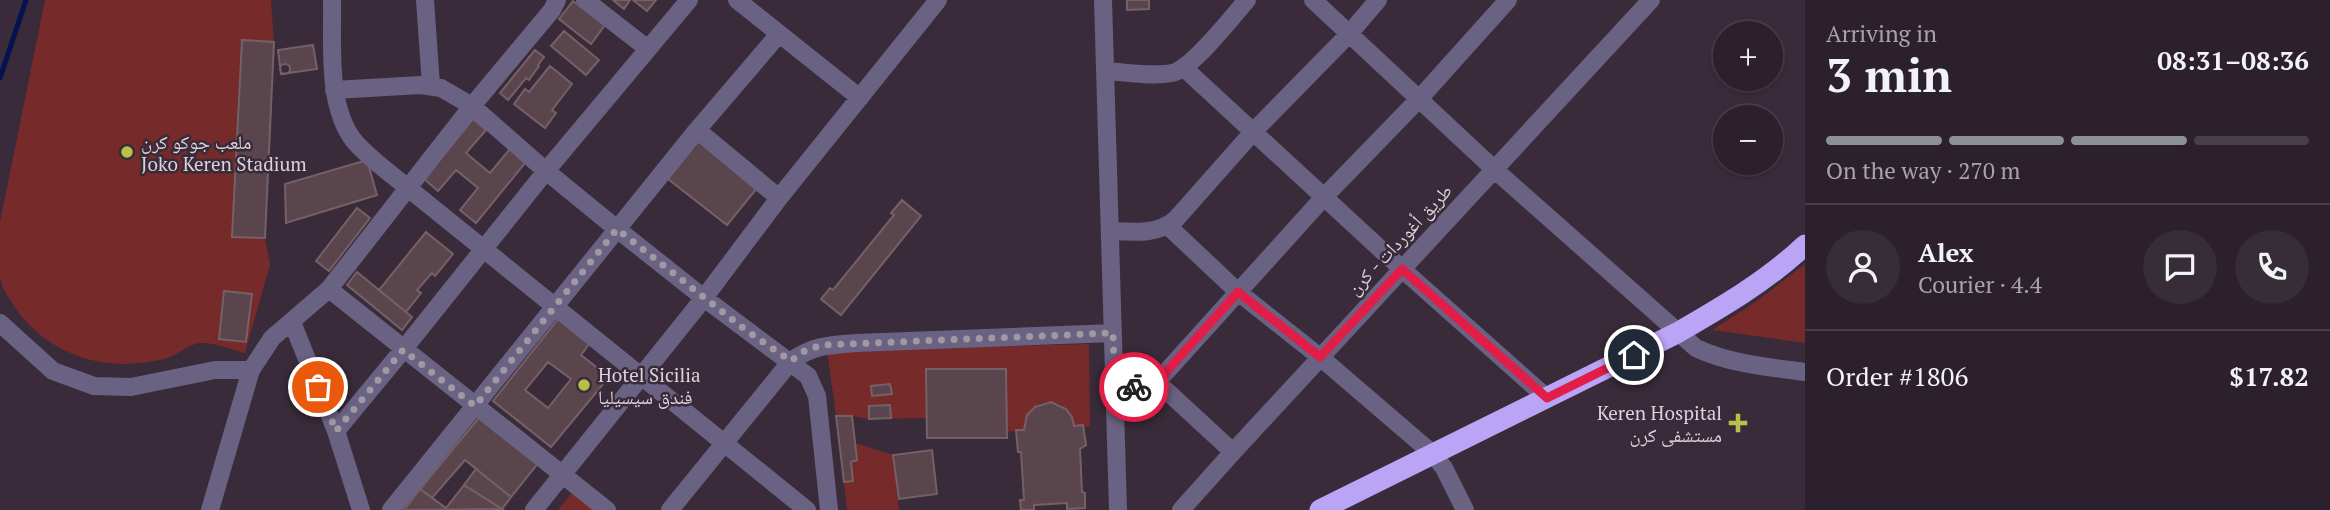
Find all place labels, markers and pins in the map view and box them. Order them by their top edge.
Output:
place label: ملعب جوكو كرن Joko Keren Stadium [141,129,307,176]
marker: ملعب جوكو كرن Joko Keren Stadium [119,144,135,160]
pin [1604,325,1664,385]
pin [288,357,348,417]
place label: Hotel Sicilia فندق سيسيليا [598,362,701,409]
marker: Hotel Sicilia فندق سيسيليا [576,377,592,393]
place label: Keren Hospital مستشفى كرن [1597,400,1722,447]
marker: Keren Hospital مستشفى كرن [1728,413,1748,433]

